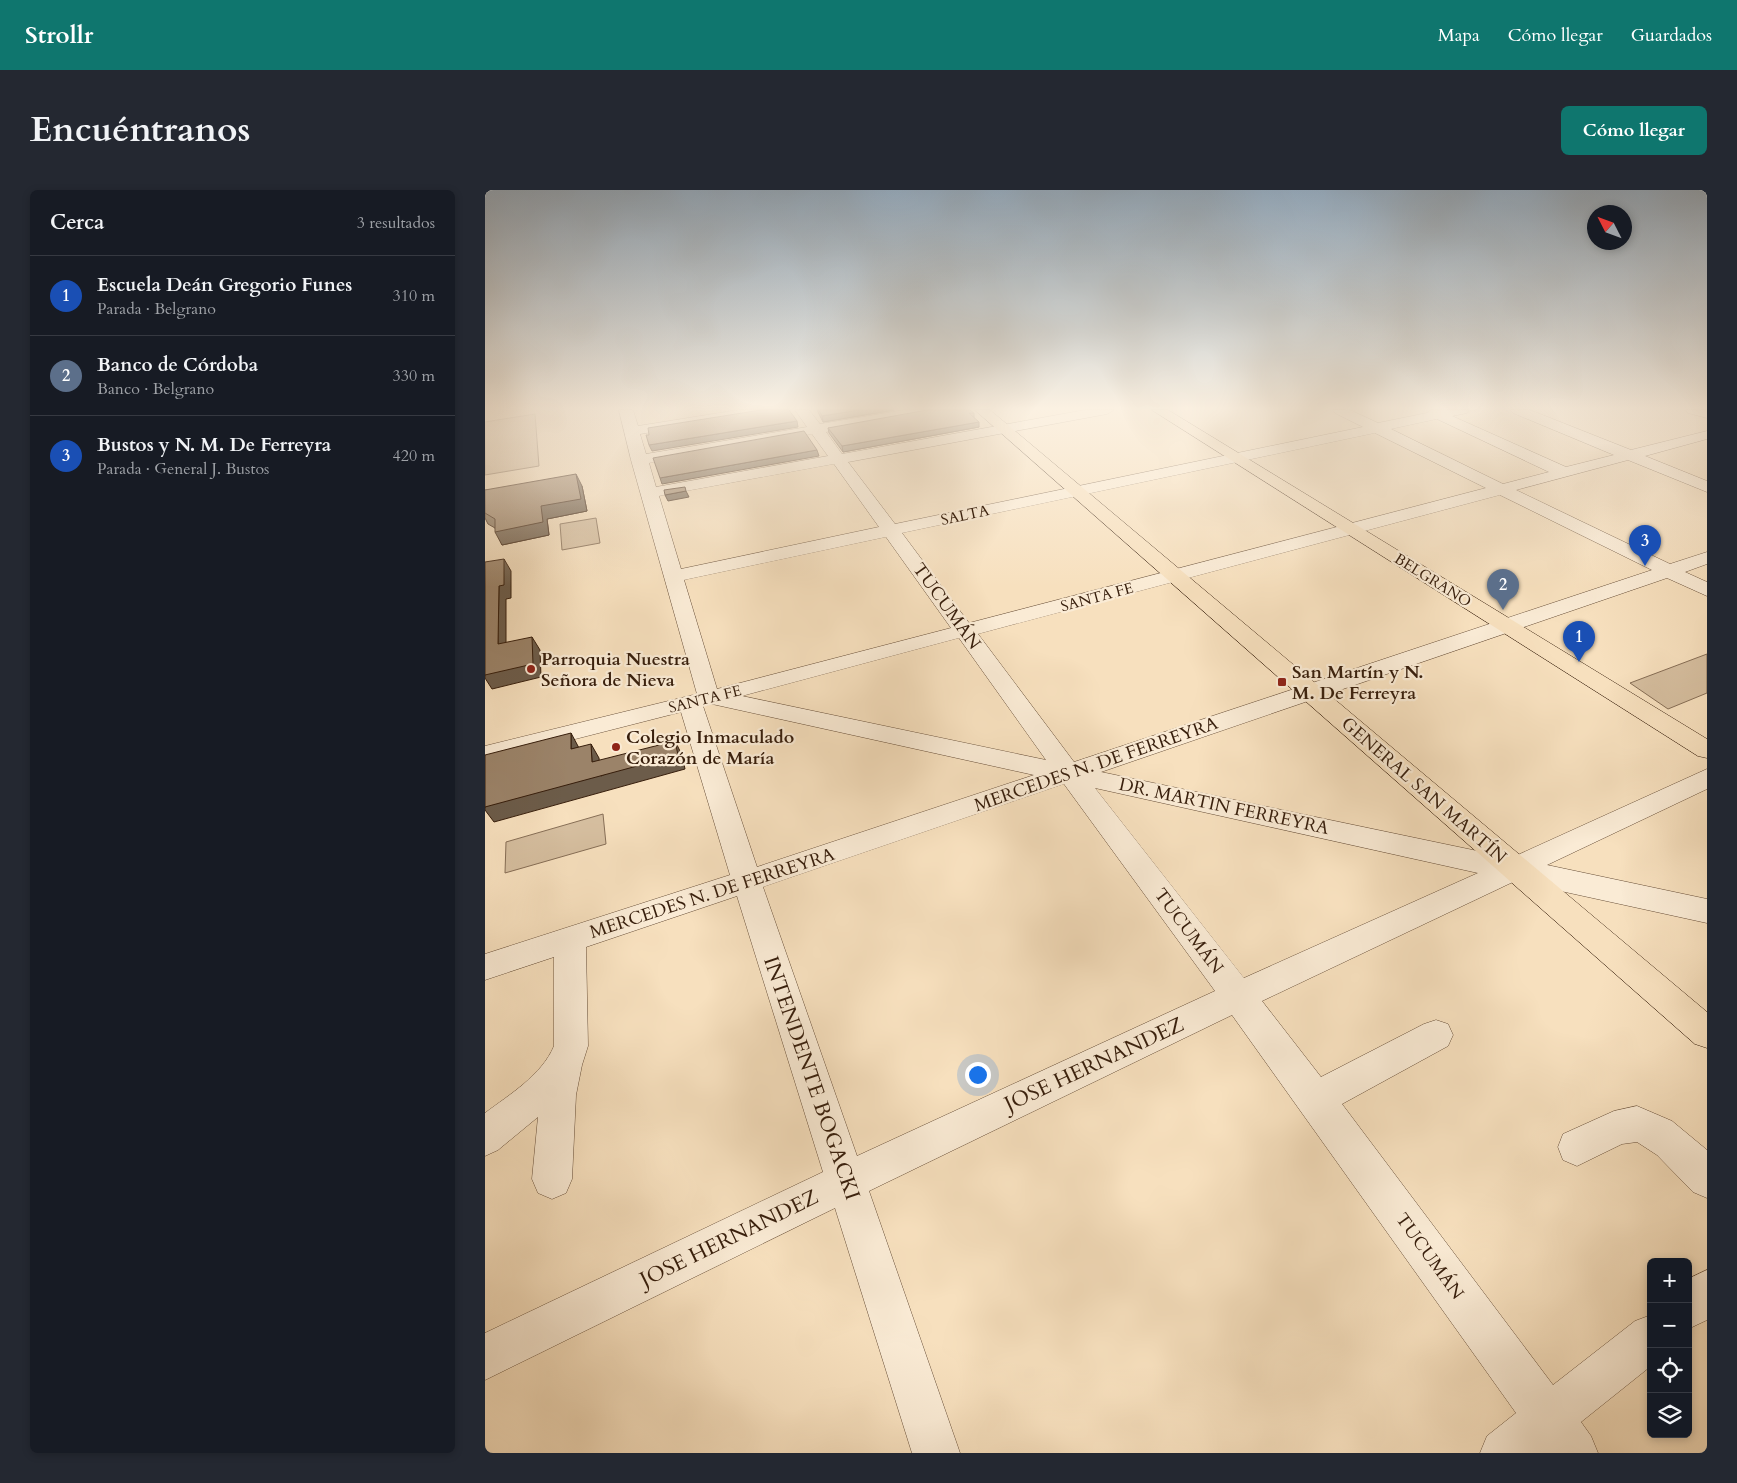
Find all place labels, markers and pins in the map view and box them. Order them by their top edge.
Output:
pin: 3 [1629,525,1661,566]
pin: 2 [1487,569,1519,610]
pin: 1 [1563,621,1595,662]
place label: Parroquia Nuestra Señora de Nieva [541,647,690,693]
place label: San Martín y N. M. De Ferreyra [1292,660,1423,706]
marker: Parroquia Nuestra Señora de Nieva [525,663,537,675]
marker: San Martín y N. M. De Ferreyra [1276,676,1288,688]
place label: Colegio Inmaculado Corazón de María [626,725,794,771]
marker: Colegio Inmaculado Corazón de María [610,741,622,753]

